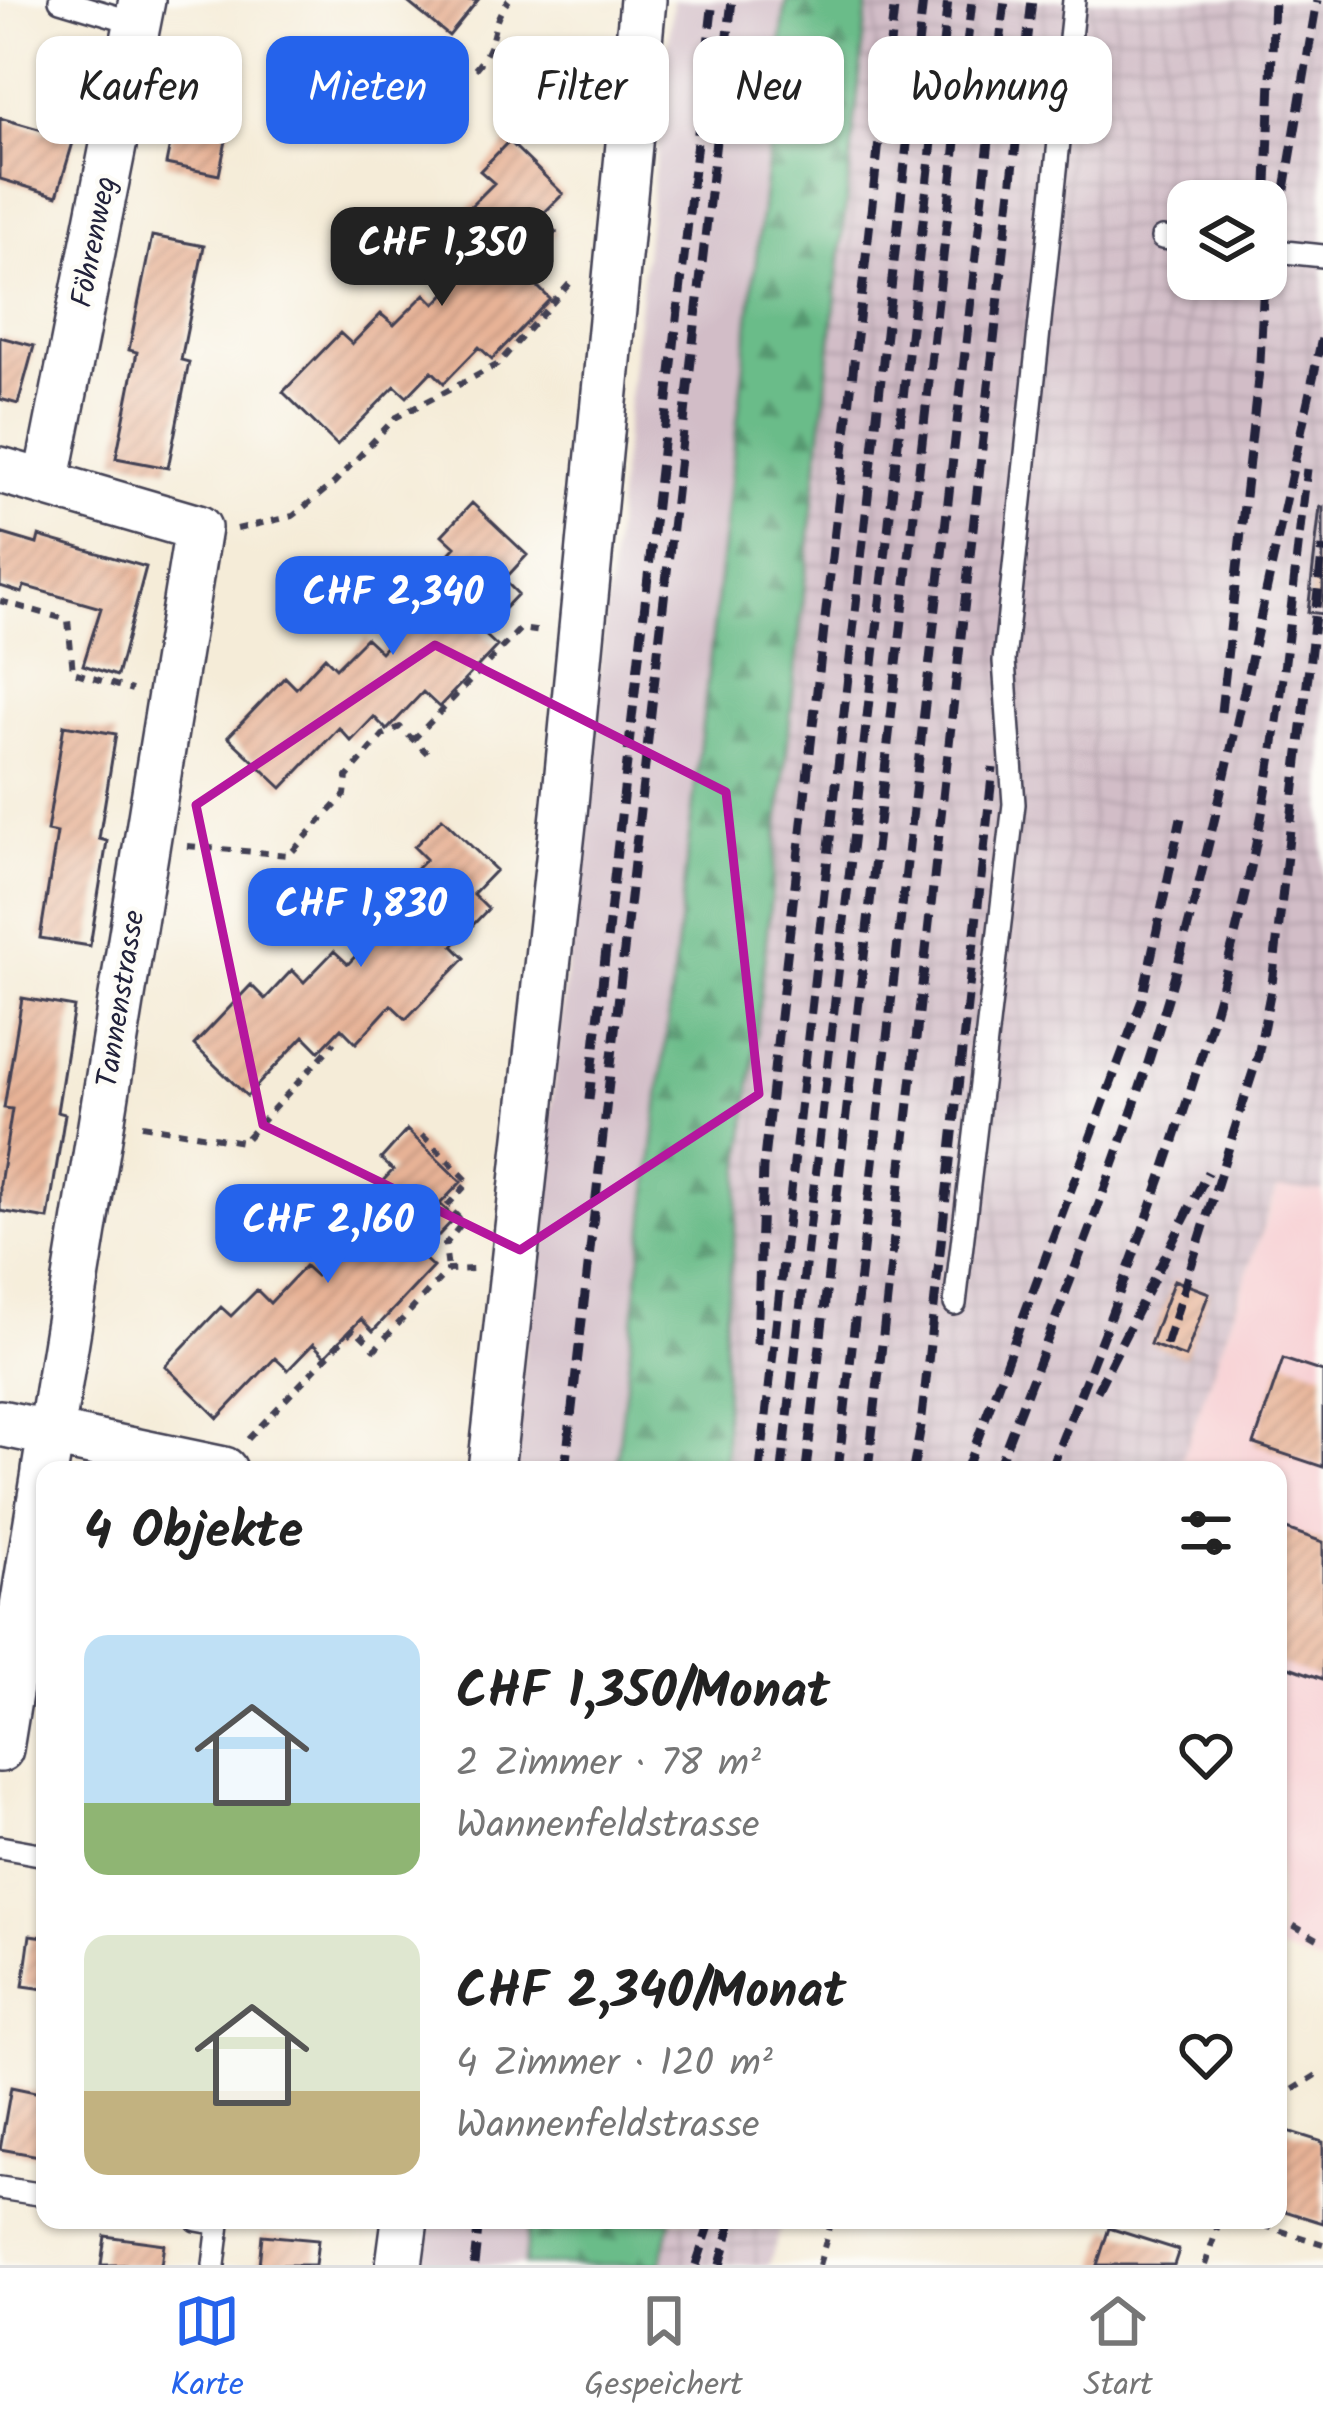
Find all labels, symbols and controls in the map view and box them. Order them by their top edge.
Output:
chip: Kaufen [36,36,242,144]
chip: Mieten [266,36,469,144]
chip: Filter [493,36,669,144]
chip: Neu [693,36,844,144]
chip: Wohnung [868,36,1112,144]
street label: Föhrenweg [59,172,131,312]
map controls [1167,180,1287,300]
button: layers [1167,180,1287,300]
pin: CHF 1,350 [305,207,579,309]
text: CHF 1,350 [358,215,526,277]
pin: CHF 2,340 [256,556,530,658]
text: CHF 2,340 [302,564,484,626]
pin: CHF 1,830 [224,868,498,970]
text: CHF 1,830 [275,876,447,938]
street label: Tannenstrasse [84,907,160,1091]
pin: CHF 2,160 [191,1184,465,1286]
text: CHF 2,160 [242,1192,414,1254]
text: 4 Objekte [84,1493,303,1574]
icon: filters [1173,1500,1239,1566]
text: CHF 1,350/Monat [456,1653,830,1734]
icon: home [180,1683,324,1827]
icon: heart [1173,1722,1239,1788]
text: 2 Zimmer · 78 m² [456,1734,761,1796]
text: Wannenfeldstrasse [456,1796,760,1858]
text: CHF 2,340/Monat [456,1953,846,2034]
icon: home [180,1983,324,2127]
icon: heart [1173,2022,1239,2088]
text: 4 Zimmer · 120 m² [456,2034,773,2096]
text: Wannenfeldstrasse [456,2096,760,2158]
tab: Karte [170,2288,244,2413]
tab: Gespeichert [584,2288,743,2413]
tab: Start [1083,2288,1153,2413]

